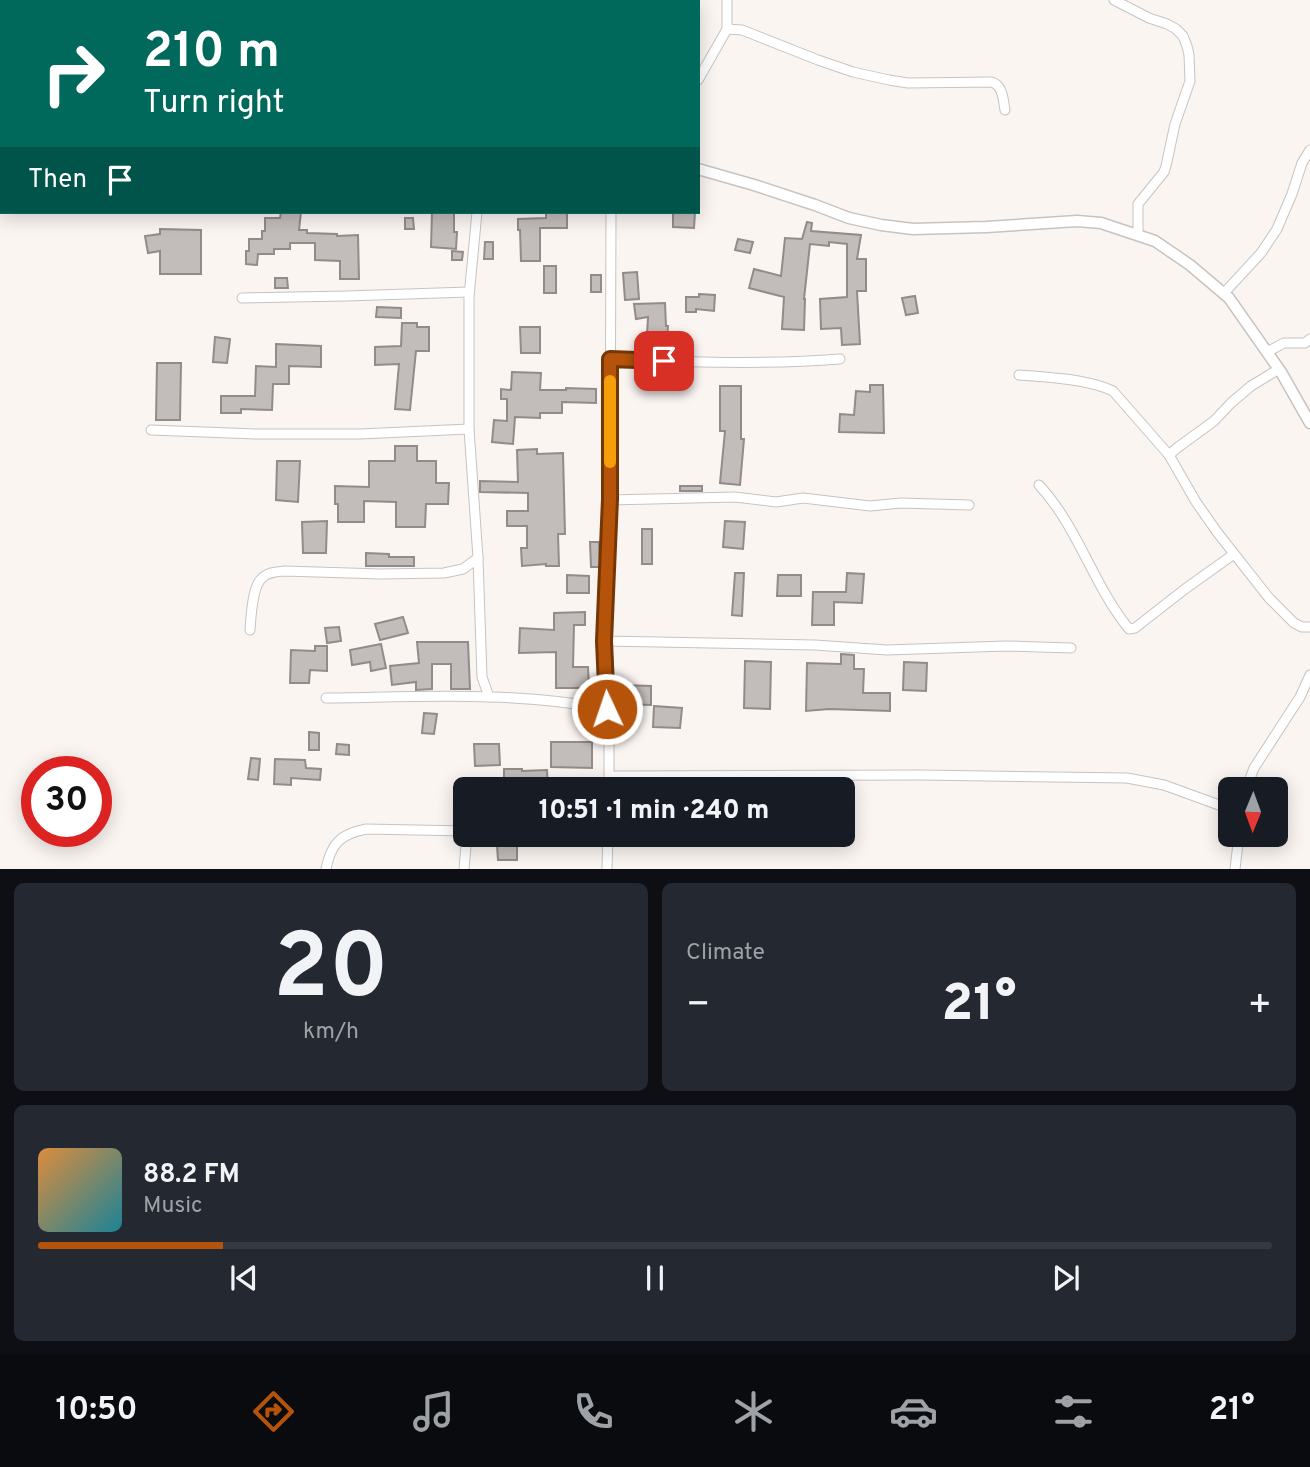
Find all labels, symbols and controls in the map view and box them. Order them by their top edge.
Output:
text: 210 m [143,23,280,85]
icon: right [28,28,119,119]
text: Turn right [143,84,285,124]
icon: arrive [101,161,139,199]
text: Then [28,164,87,197]
pin [634,331,694,391]
icon: arrive [645,342,683,380]
position arrow [570,672,644,746]
speed limit sign: 30 [21,756,112,847]
north arrow [1218,777,1288,847]
map controls [1218,777,1288,847]
text: 10:51 · 1 min · 240 m [539,795,769,828]
text: 20 [273,915,389,1030]
text: Climate [686,939,765,968]
text: 21° [942,973,1016,1039]
text: − [686,982,711,1031]
text: + [1247,982,1272,1031]
text: km/h [303,1018,359,1047]
text: 88.2 FM [143,1159,240,1192]
text: Music [143,1192,203,1221]
icon: previous [225,1259,263,1297]
icon: pause [636,1259,674,1297]
icon: next [1047,1259,1085,1297]
icon: directions [249,1387,298,1436]
icon: music [409,1387,458,1436]
icon: phone [569,1387,618,1436]
icon: climate [729,1387,778,1436]
icon: car [889,1387,938,1436]
icon: filters [1049,1387,1098,1436]
text: 10:50 [56,1391,138,1431]
text: 21° [1209,1391,1254,1431]

